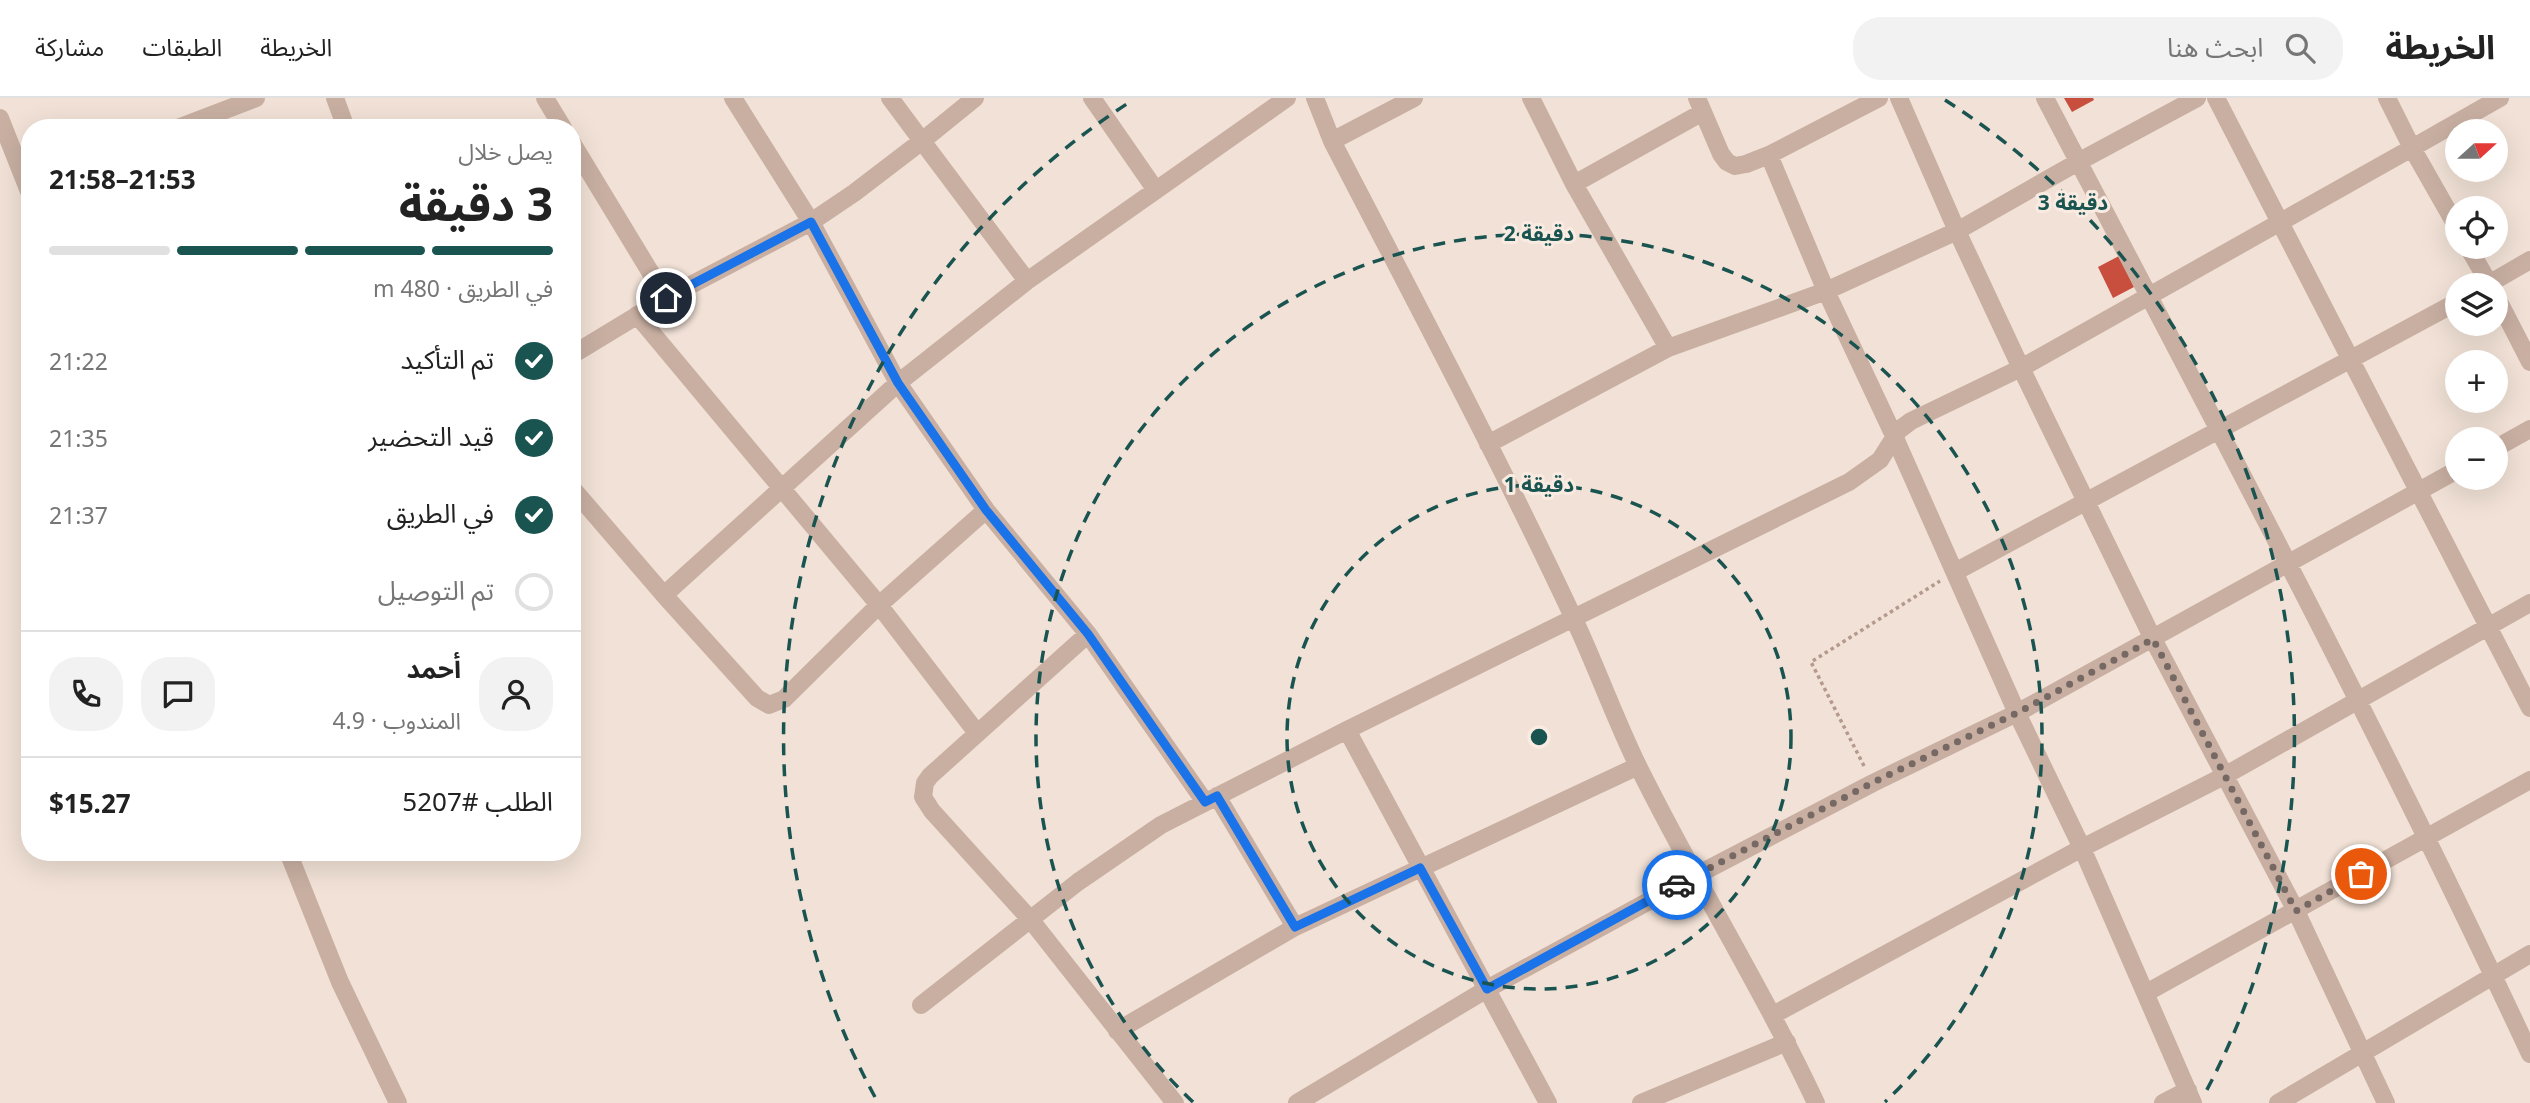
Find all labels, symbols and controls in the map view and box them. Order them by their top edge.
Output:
search box [1853,17,2343,80]
text: الخريطة [2385,24,2495,69]
text: ابحث هنا [2167,29,2263,65]
icon: search [2281,29,2319,67]
text: مشاركة [35,30,104,63]
text: الطبقات [142,30,222,63]
text: الخريطة [260,30,332,63]
north arrow [2445,119,2508,182]
map controls [2445,119,2508,490]
text: يصل خلال [458,135,553,167]
text: 21:53–21:58 [49,161,196,197]
text: 3 دقيقة [399,172,553,234]
text: 3 دقيقة [2038,188,2108,216]
button: locate [2445,196,2508,259]
text: 2 دقيقة [1504,219,1574,247]
pin [636,268,696,328]
text: في الطريق · 480 m [373,272,553,304]
button: layers [2445,273,2508,336]
icon: home [647,279,685,317]
text: تم التأكيد [400,341,494,377]
icon: check [515,342,553,380]
text: 21:22 [49,345,108,377]
button: + [2445,350,2508,413]
text: قيد التحضير [368,418,494,454]
icon: check [515,419,553,457]
text: 21:35 [49,422,108,454]
button: − [2445,427,2508,490]
text: 1 دقيقة [1504,470,1574,498]
text: في الطريق [387,495,494,531]
icon: check [515,496,553,534]
text: 21:37 [49,499,108,531]
text: تم التوصيل [378,572,494,608]
text: أحمد [407,650,461,686]
button: phone [49,657,123,731]
button: chat [141,657,215,731]
button: person [479,657,553,731]
text: المندوب · 4.9 [332,704,461,736]
centre of rings [1527,725,1551,749]
text: الطلب #5207 [402,783,553,819]
text: $15.27 [49,785,131,821]
pin [2331,844,2391,904]
courier [1642,850,1712,920]
icon: bag [2342,855,2380,893]
icon: car [1658,866,1696,904]

